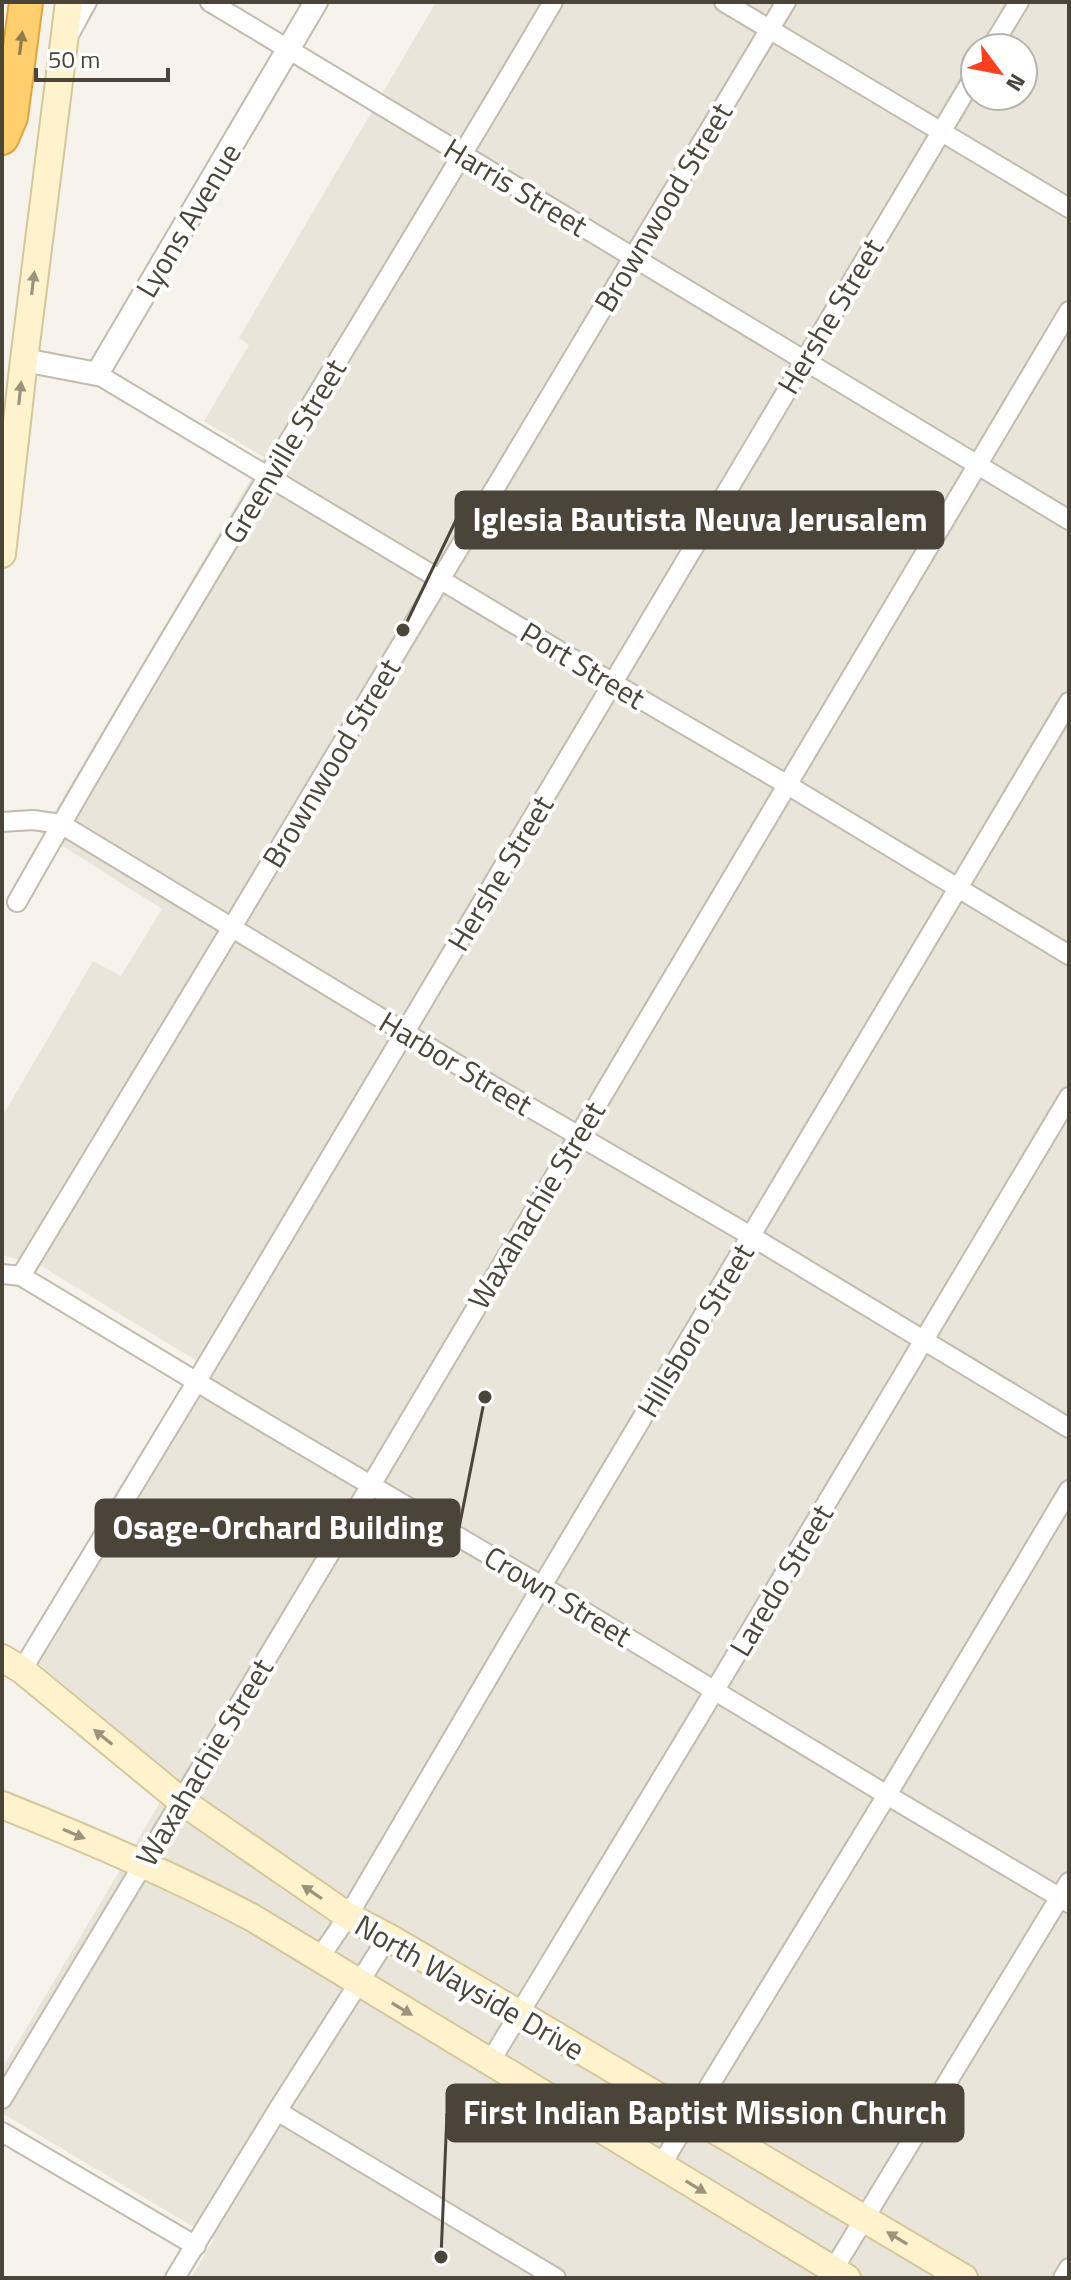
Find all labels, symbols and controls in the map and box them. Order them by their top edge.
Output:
one-way arrow [14,30,27,55]
scale bar [36,32,168,82]
north arrow [959,32,1039,112]
text: 50 m [48,41,100,77]
text: N [998,67,1034,98]
street label: Brownwood Street [582,93,744,321]
street label: Harris Street [435,126,597,248]
street label: Lyons Avenue [124,134,252,306]
street label: Hershe Street [765,229,895,403]
one-way arrow [27,270,40,295]
street label: Greenville Street [211,349,358,552]
one-way arrow [13,380,26,405]
callout: Iglesia Bautista Neuva Jerusalem [456,492,943,548]
text: Iglesia Bautista Neuva Jerusalem [472,495,928,543]
street label: Port Street [512,610,655,721]
street label: Brownwood Street [250,649,412,877]
street label: Hershe Street [435,786,565,960]
street label: Harbor Street [371,999,542,1127]
street label: Waxahachie Street [456,1092,617,1318]
street label: Hillsboro Street [625,1234,765,1426]
street label: Laredo Street [717,1495,845,1665]
callout: Osage-Orchard Building [96,1500,459,1556]
text: Osage-Orchard Building [112,1503,444,1551]
street label: Crown Street [475,1534,641,1658]
street label: Waxahachie Street [124,1649,285,1875]
one-way arrow [94,1729,114,1746]
one-way arrow [62,1828,86,1841]
one-way arrow [301,1885,322,1900]
street label: North Wayside Drive [347,1902,593,2072]
one-way arrow [391,2001,413,2015]
callout: First Indian Baptist Mission Church [447,2085,963,2141]
text: First Indian Baptist Mission Church [463,2088,947,2136]
one-way arrow [685,2180,707,2194]
one-way arrow [886,2231,908,2245]

